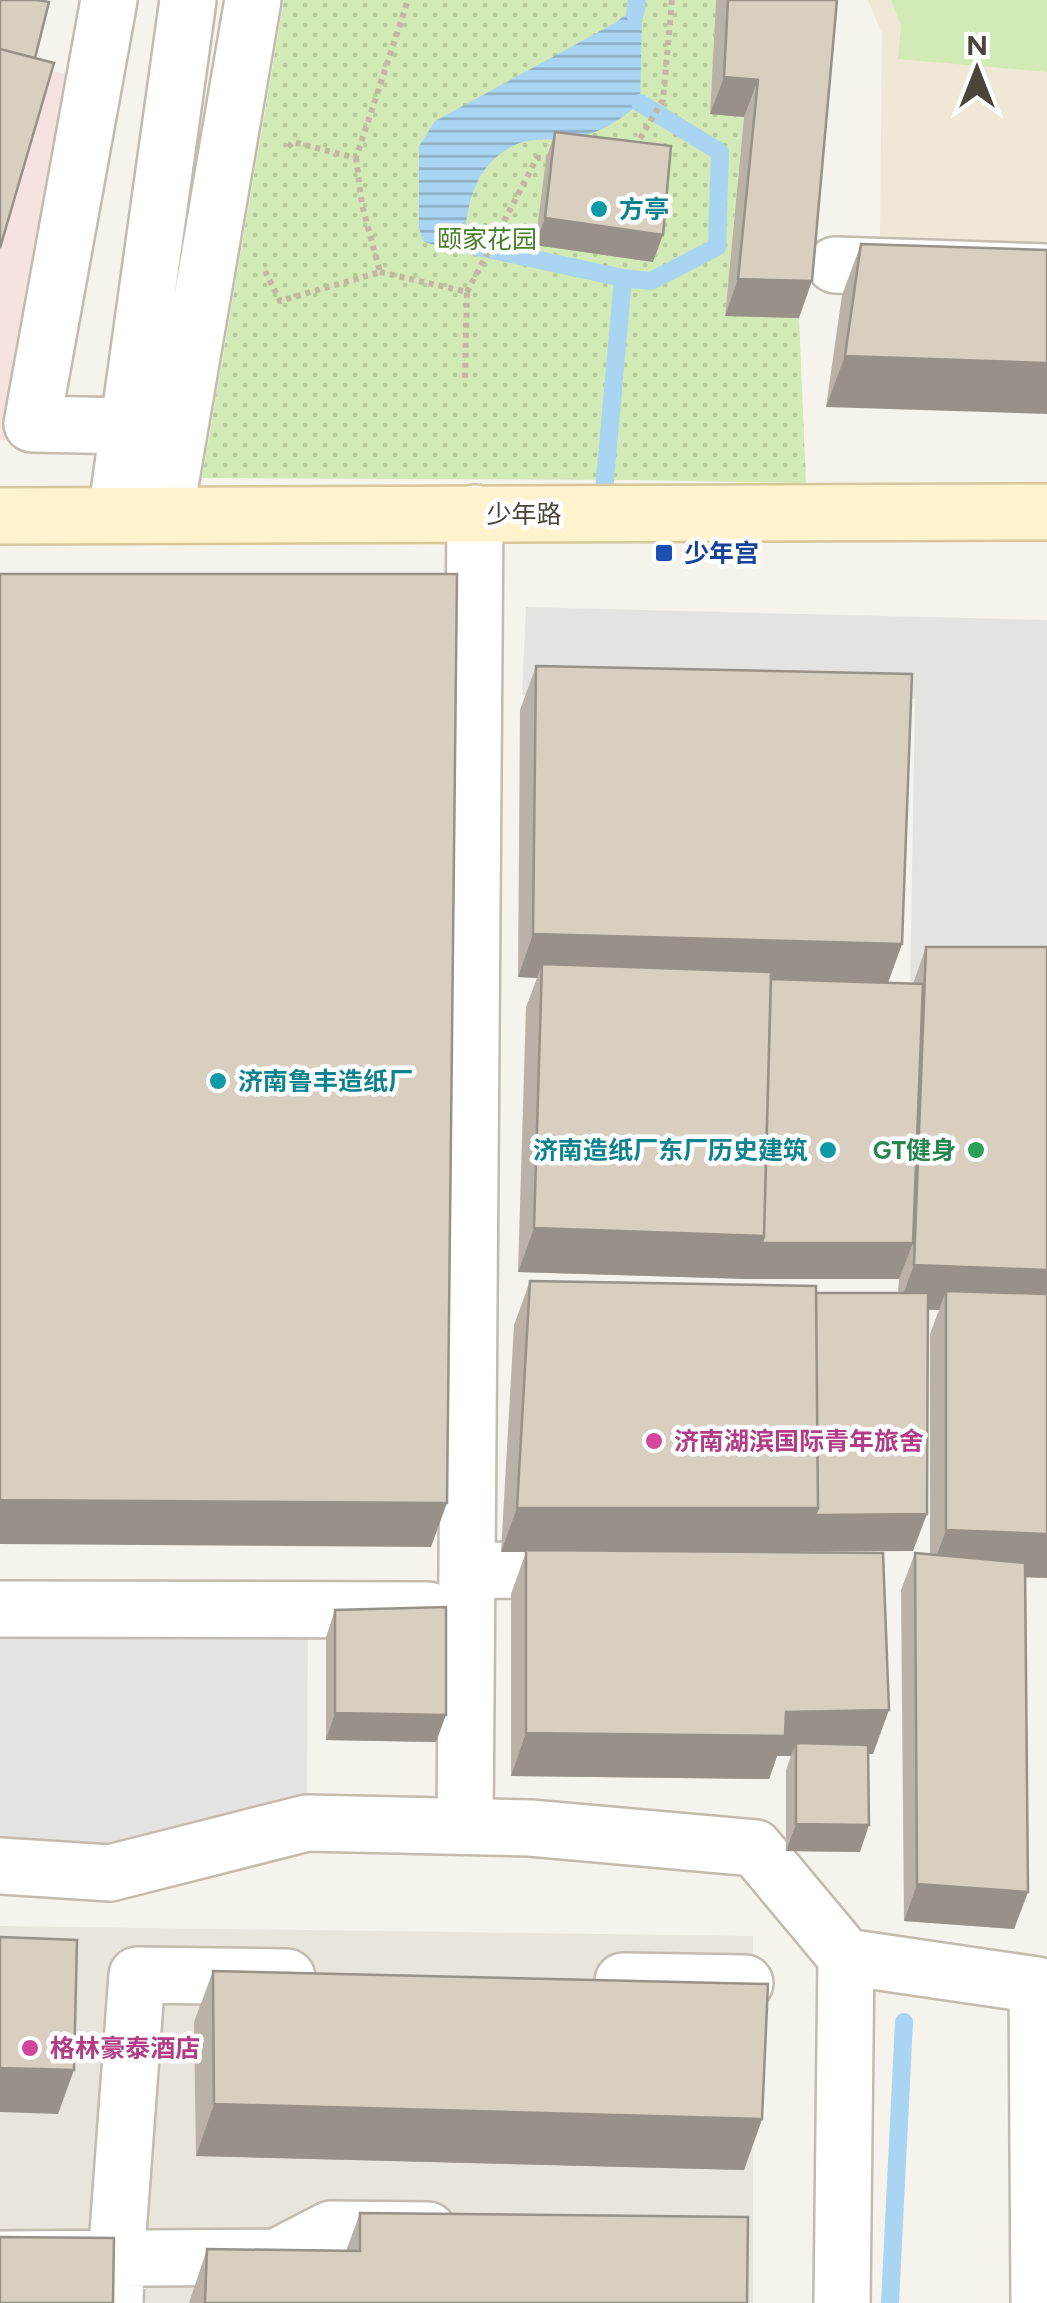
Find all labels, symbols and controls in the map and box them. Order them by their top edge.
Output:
north arrow [927,20,1027,120]
text: N [966,28,988,62]
place label: 方亭 [619,194,669,224]
marker: 方亭 [588,198,610,220]
park label: 颐家花园 [437,224,537,254]
street label: 少年路 [486,499,562,529]
place label: 少年宫 [684,538,759,568]
marker: 少年宫 [653,542,675,564]
place label: 济南鲁丰造纸厂 [238,1066,413,1096]
marker: 济南鲁丰造纸厂 [207,1070,229,1092]
place label: 济南造纸厂东厂历史建筑 [533,1135,808,1165]
place label: GT健身 [873,1135,956,1165]
marker: 济南造纸厂东厂历史建筑 [817,1139,839,1161]
marker: GT健身 [965,1139,987,1161]
place label: 济南湖滨国际青年旅舍 [674,1426,924,1456]
marker: 济南湖滨国际青年旅舍 [643,1430,665,1452]
place label: 格林豪泰酒店 [50,2033,200,2063]
marker: 格林豪泰酒店 [19,2037,41,2059]

